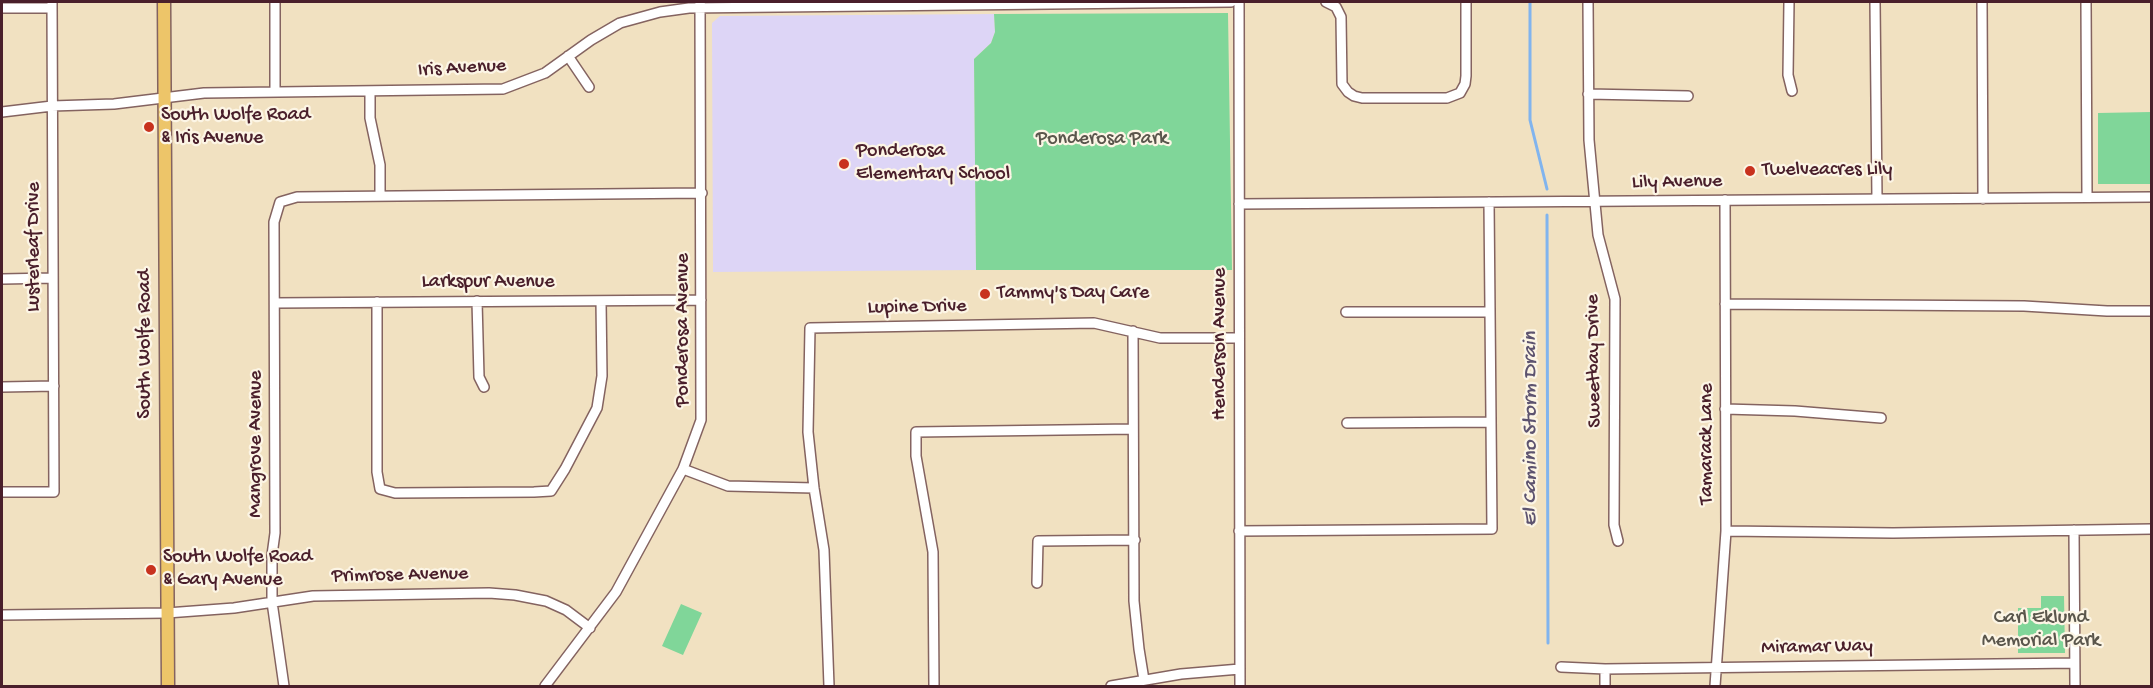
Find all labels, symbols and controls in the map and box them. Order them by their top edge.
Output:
street label: Iris Avenue [417,55,507,83]
place label: South Wolfe Road & Iris Avenue [161,104,310,151]
marker: South Wolfe Road & Iris Avenue [142,120,156,134]
park label: Ponderosa Park [1036,128,1168,152]
place label: Ponderosa Elementary School [856,140,1010,187]
marker: Ponderosa Elementary School [837,157,851,171]
place label: Twelveacres Lily [1762,159,1892,183]
marker: Twelveacres Lily [1743,164,1757,178]
street label: Lily Avenue [1631,170,1723,196]
street label: Lusterleaf Drive [23,182,47,312]
street label: Ponderosa Avenue [672,253,696,407]
street label: Henderson Avenue [1209,268,1233,420]
street label: South Wolfe Road [134,269,158,419]
street label: Larkspur Avenue [422,271,554,295]
place label: Tammy's Day Care [997,282,1149,306]
marker: Tammy's Day Care [978,287,992,301]
street label: Sweetbay Drive [1582,294,1608,428]
street label: Lupine Drive [867,295,967,321]
water label: El Camino Storm Drain [1519,332,1545,526]
street label: Mangrove Avenue [245,370,269,518]
street label: Tamarack Lane [1696,384,1720,504]
place label: South Wolfe Road & Gary Avenue [163,546,312,593]
marker: South Wolfe Road & Gary Avenue [144,563,158,577]
street label: Primrose Avenue [331,563,469,589]
park label: Carl Eklund Memorial Park [1982,607,2100,654]
street label: Miramar Way [1761,635,1873,661]

